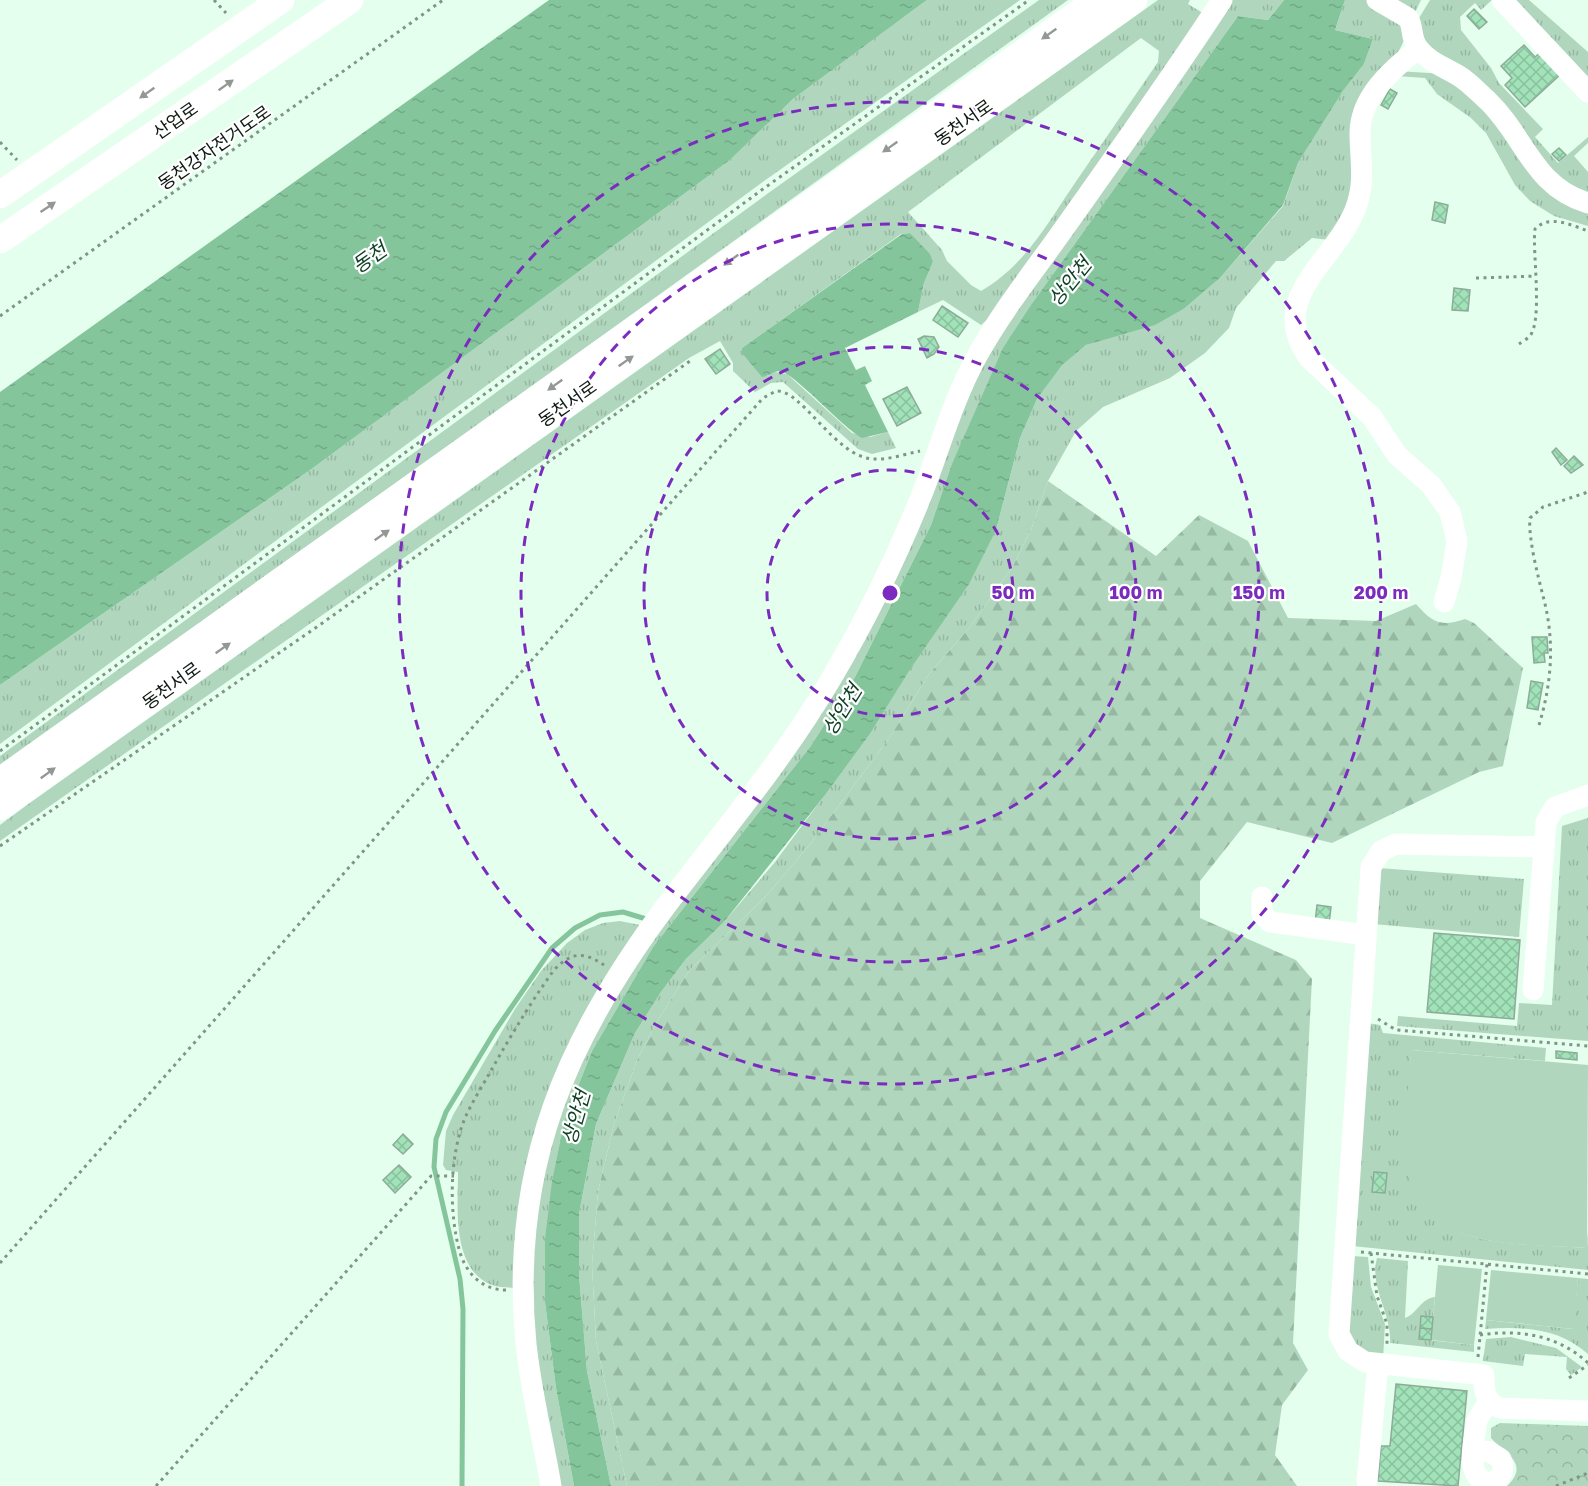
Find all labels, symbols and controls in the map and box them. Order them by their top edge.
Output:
one-way arrow [1042,28,1058,40]
one-way arrow [218,79,233,91]
one-way arrow [139,87,155,99]
street label: 동천서로 [930,94,996,150]
street label: 산업로 [148,97,202,143]
street label: 동천강자전거도로 [153,100,275,194]
one-way arrow [882,141,898,152]
one-way arrow [40,202,57,213]
water label: 동천 [347,235,393,277]
water label: 상안천 [1042,250,1097,310]
one-way arrow [724,254,740,266]
one-way arrow [618,355,634,367]
street label: 동천서로 [534,375,600,431]
one-way arrow [548,379,564,391]
one-way arrow [374,529,390,541]
text: 50 m [992,581,1034,603]
text: 100 m [1110,581,1162,603]
text: 150 m [1233,581,1285,603]
text: 200 m [1354,581,1408,603]
centre of rings [880,583,900,603]
one-way arrow [215,642,231,654]
street label: 동천서로 [138,657,204,713]
water label: 상안천 [816,677,867,739]
one-way arrow [40,768,55,780]
water label: 상안천 [556,1085,595,1147]

